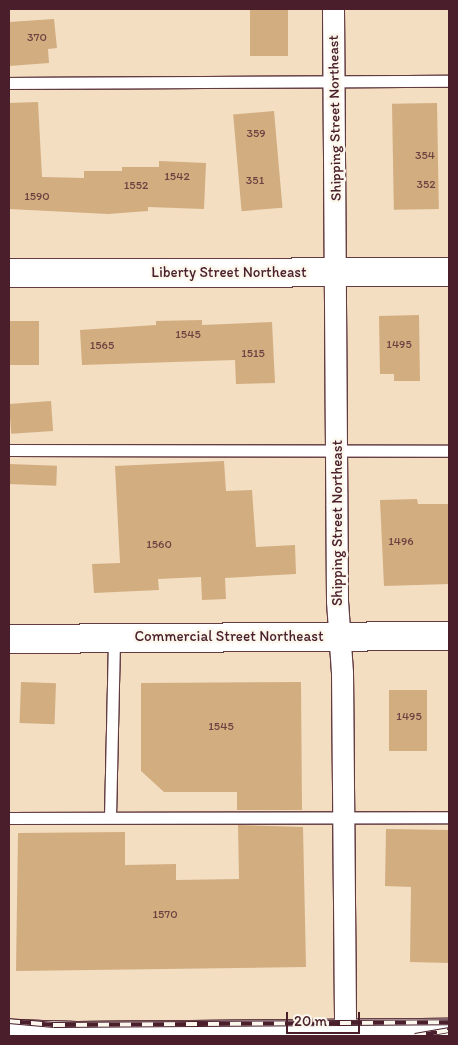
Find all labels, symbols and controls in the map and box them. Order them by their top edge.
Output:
house number: 370 [27,31,47,45]
street label: Shipping Street Northeast [325,35,345,201]
house number: 359 [246,127,266,141]
house number: 354 [415,149,435,163]
house number: 1542 [164,170,190,184]
house number: 351 [246,174,264,188]
house number: 352 [416,178,436,192]
house number: 1552 [124,179,148,193]
house number: 1590 [24,190,50,204]
street label: Liberty Street Northeast [151,264,307,282]
house number: 1545 [175,328,201,342]
house number: 1495 [386,338,412,352]
house number: 1565 [90,339,114,353]
house number: 1515 [241,347,265,361]
street label: Shipping Street Northeast [329,440,347,606]
house number: 1496 [388,535,414,549]
house number: 1560 [146,538,172,552]
street label: Commercial Street Northeast [135,628,323,646]
house number: 1495 [396,710,422,724]
house number: 1545 [208,720,234,734]
house number: 1570 [152,908,178,922]
scale bar [288,1002,362,1034]
text: 20 m [294,1012,327,1030]

